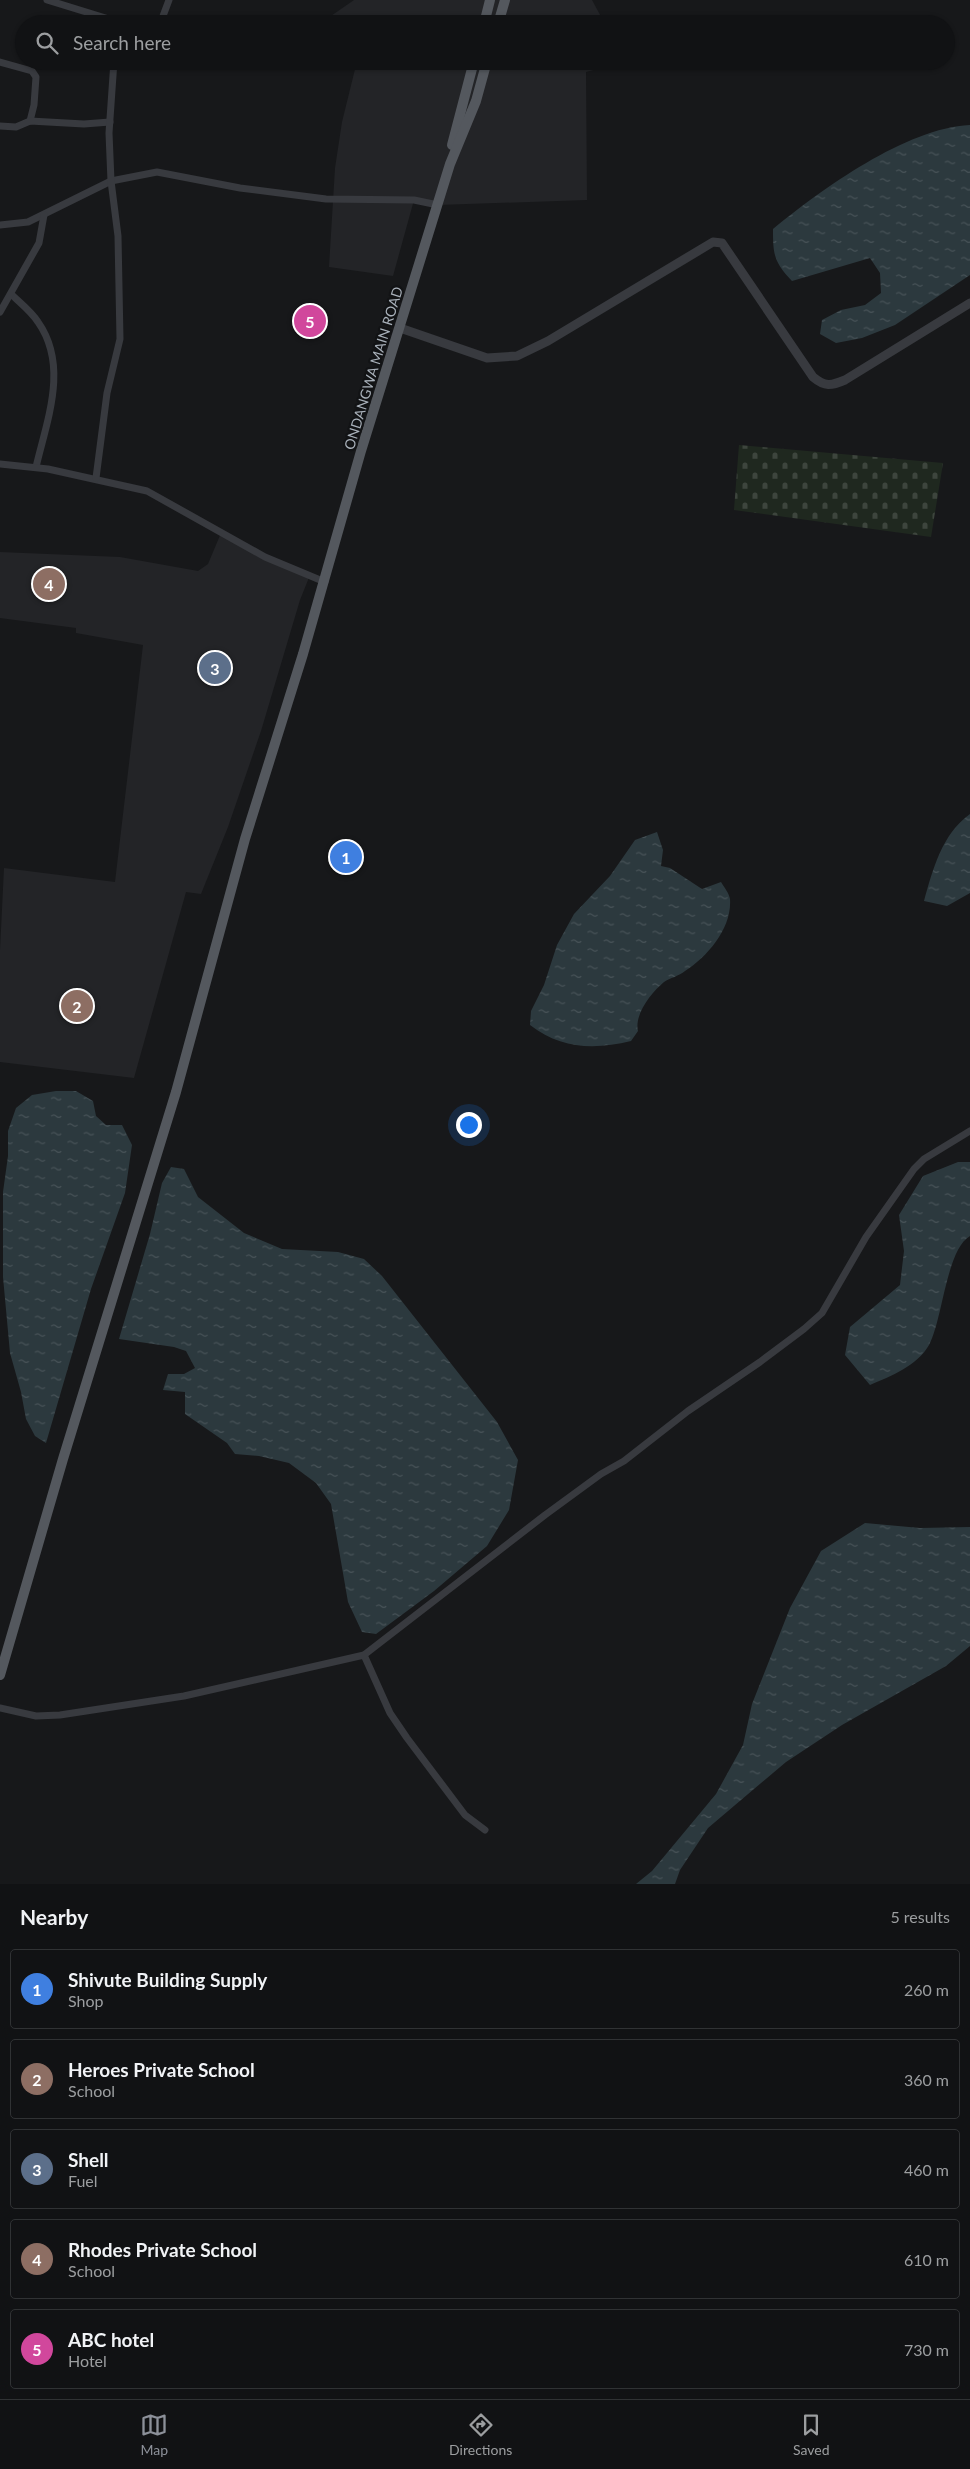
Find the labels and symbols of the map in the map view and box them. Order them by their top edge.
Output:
street label: ONDANGWA MAIN ROAD [340,284,406,452]
pin: 5 [294,302,326,340]
pin: 4 [33,565,65,603]
pin: 3 [199,649,231,687]
pin: 1 [330,838,362,876]
pin: 2 [61,987,93,1025]
your location [456,1112,482,1138]

